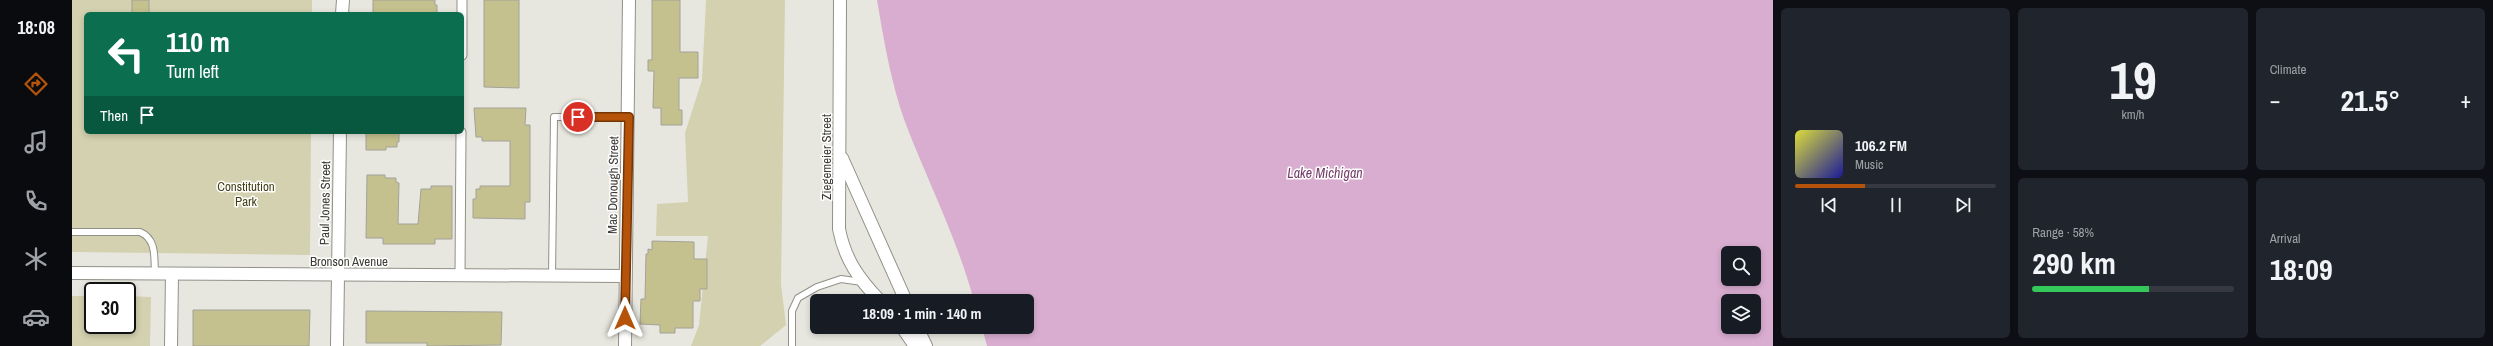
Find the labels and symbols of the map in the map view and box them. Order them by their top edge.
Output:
pin [561,100,595,134]
street label: Ziegemeier Street [818,114,835,200]
street label: Mac Donough Street [604,136,622,234]
street label: Paul Jones Street [316,161,334,245]
water label: Lake Michigan [1287,164,1363,182]
park label: Constitution Park [217,178,275,210]
street label: Bronson Avenue [310,253,388,270]
speed limit sign: 30 [84,282,136,334]
position arrow [604,297,646,339]

